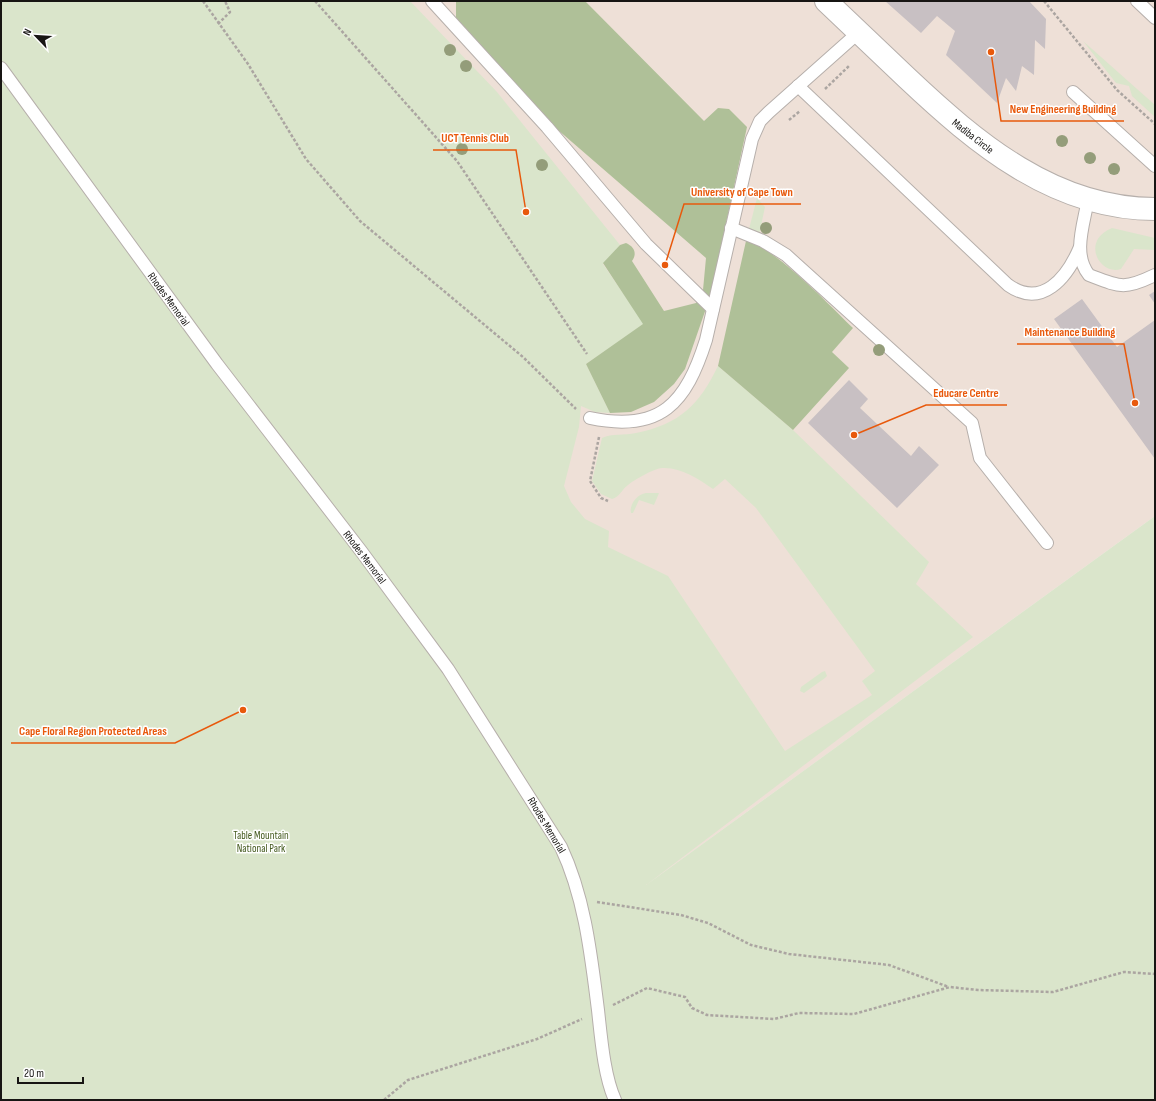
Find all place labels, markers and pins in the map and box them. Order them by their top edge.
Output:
callout: New Engineering Building [1001,97,1124,121]
callout: UCT Tennis Club [433,126,516,150]
callout: University of Cape Town [684,180,801,204]
callout: Maintenance Building [1017,320,1124,344]
callout: Educare Centre [926,381,1007,405]
callout: Cape Floral Region Protected Areas [11,719,175,743]

